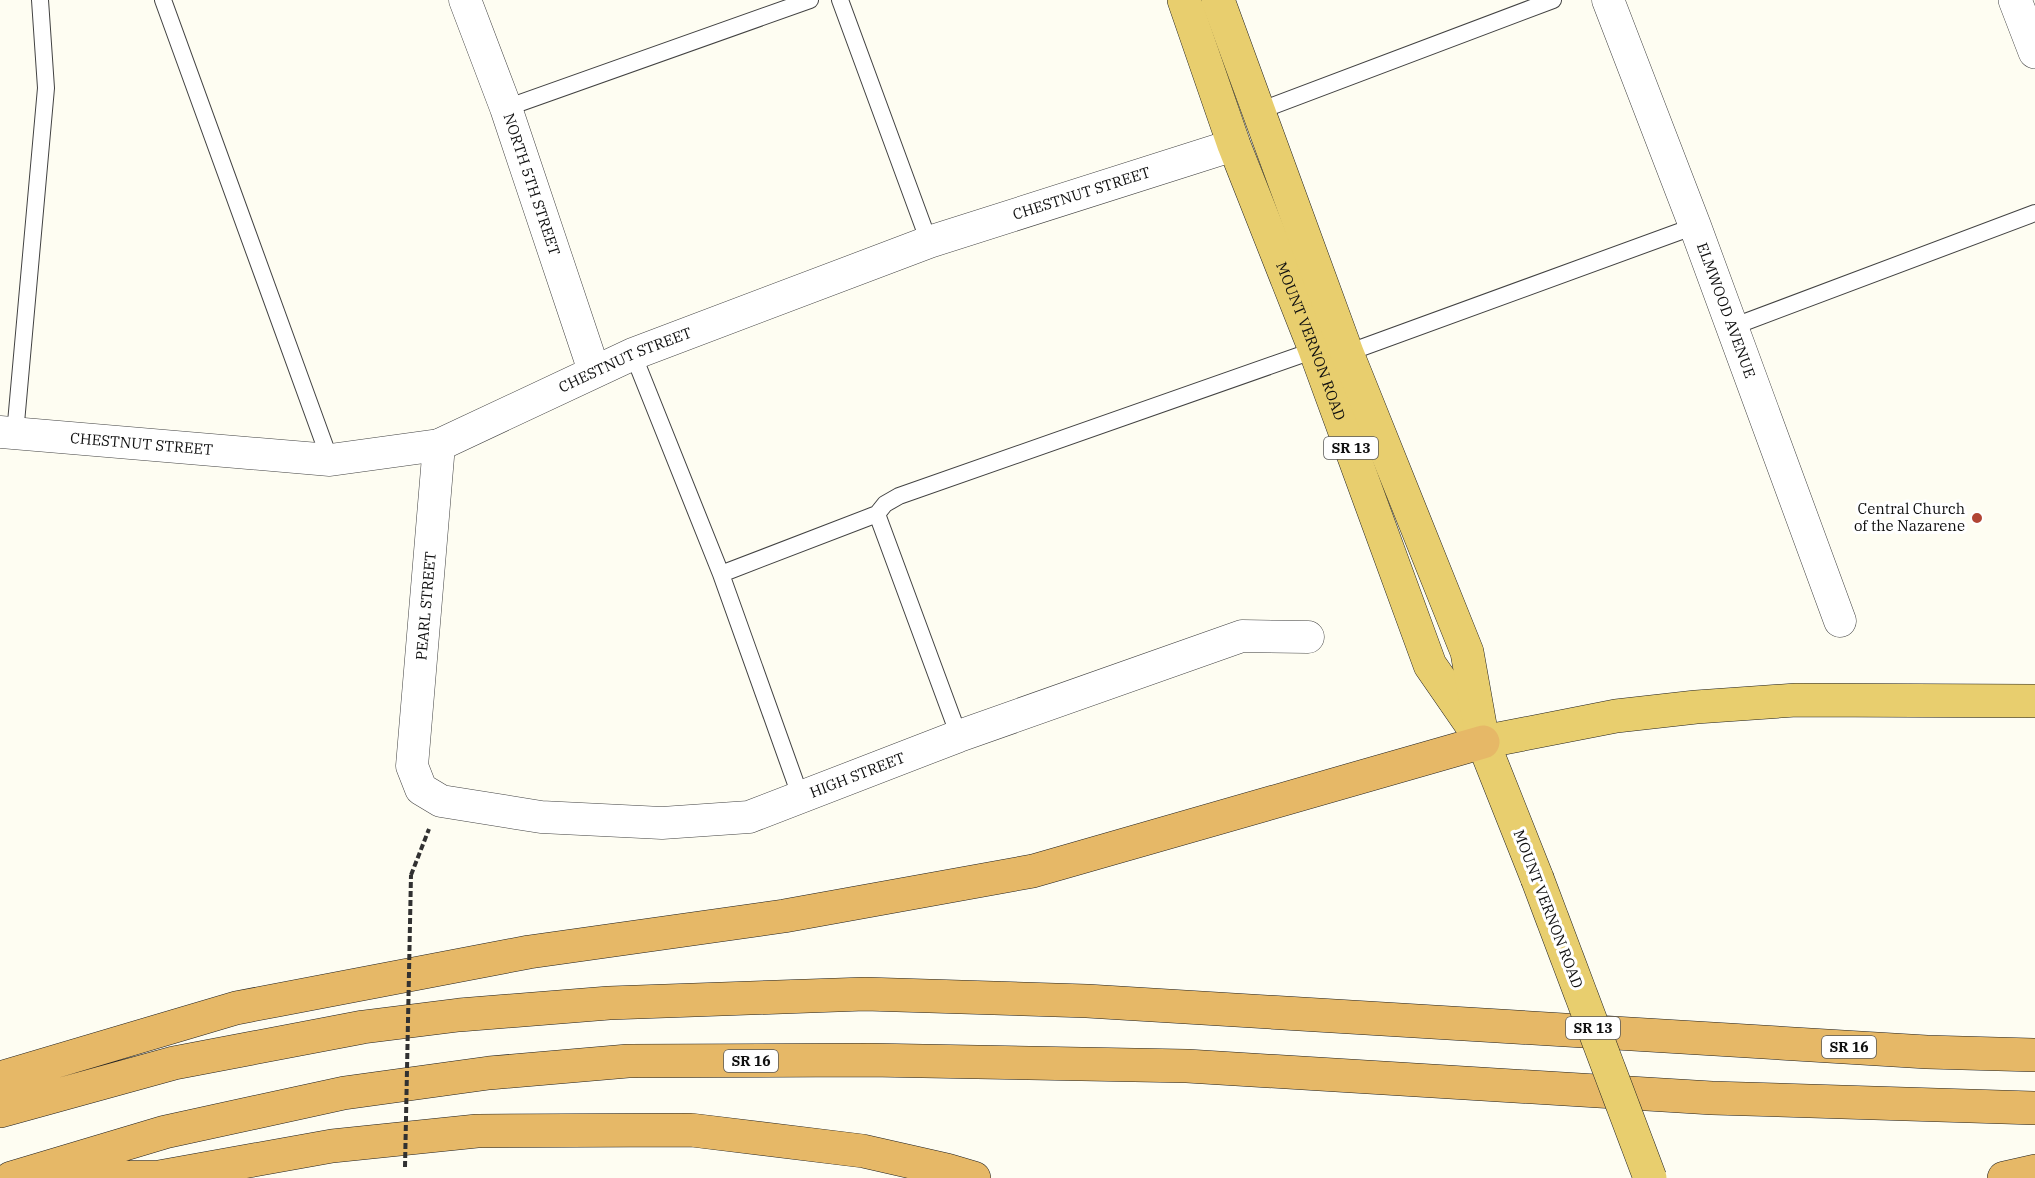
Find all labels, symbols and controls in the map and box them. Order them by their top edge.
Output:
street label: NORTH 5TH STREET [499,111,565,258]
street label: CHESTNUT STREET [1010,162,1153,224]
street label: ELMWOOD AVENUE [1693,240,1760,381]
street label: MOUNT VERNON ROAD [1272,259,1350,423]
street label: CHESTNUT STREET [555,323,694,397]
street label: CHESTNUT STREET [69,428,214,459]
road number: SR 13 [1324,437,1378,459]
place label: Central Church of the Nazarene [1854,499,1965,535]
marker: Central Church of the Nazarene [1970,511,1984,525]
street label: PEARL STREET [411,550,440,661]
street label: HIGH STREET [807,748,908,802]
street label: MOUNT VERNON ROAD [1509,827,1587,991]
road number: SR 13 [1566,1017,1620,1039]
road number: SR 16 [1822,1036,1876,1058]
road number: SR 16 [724,1050,778,1072]

